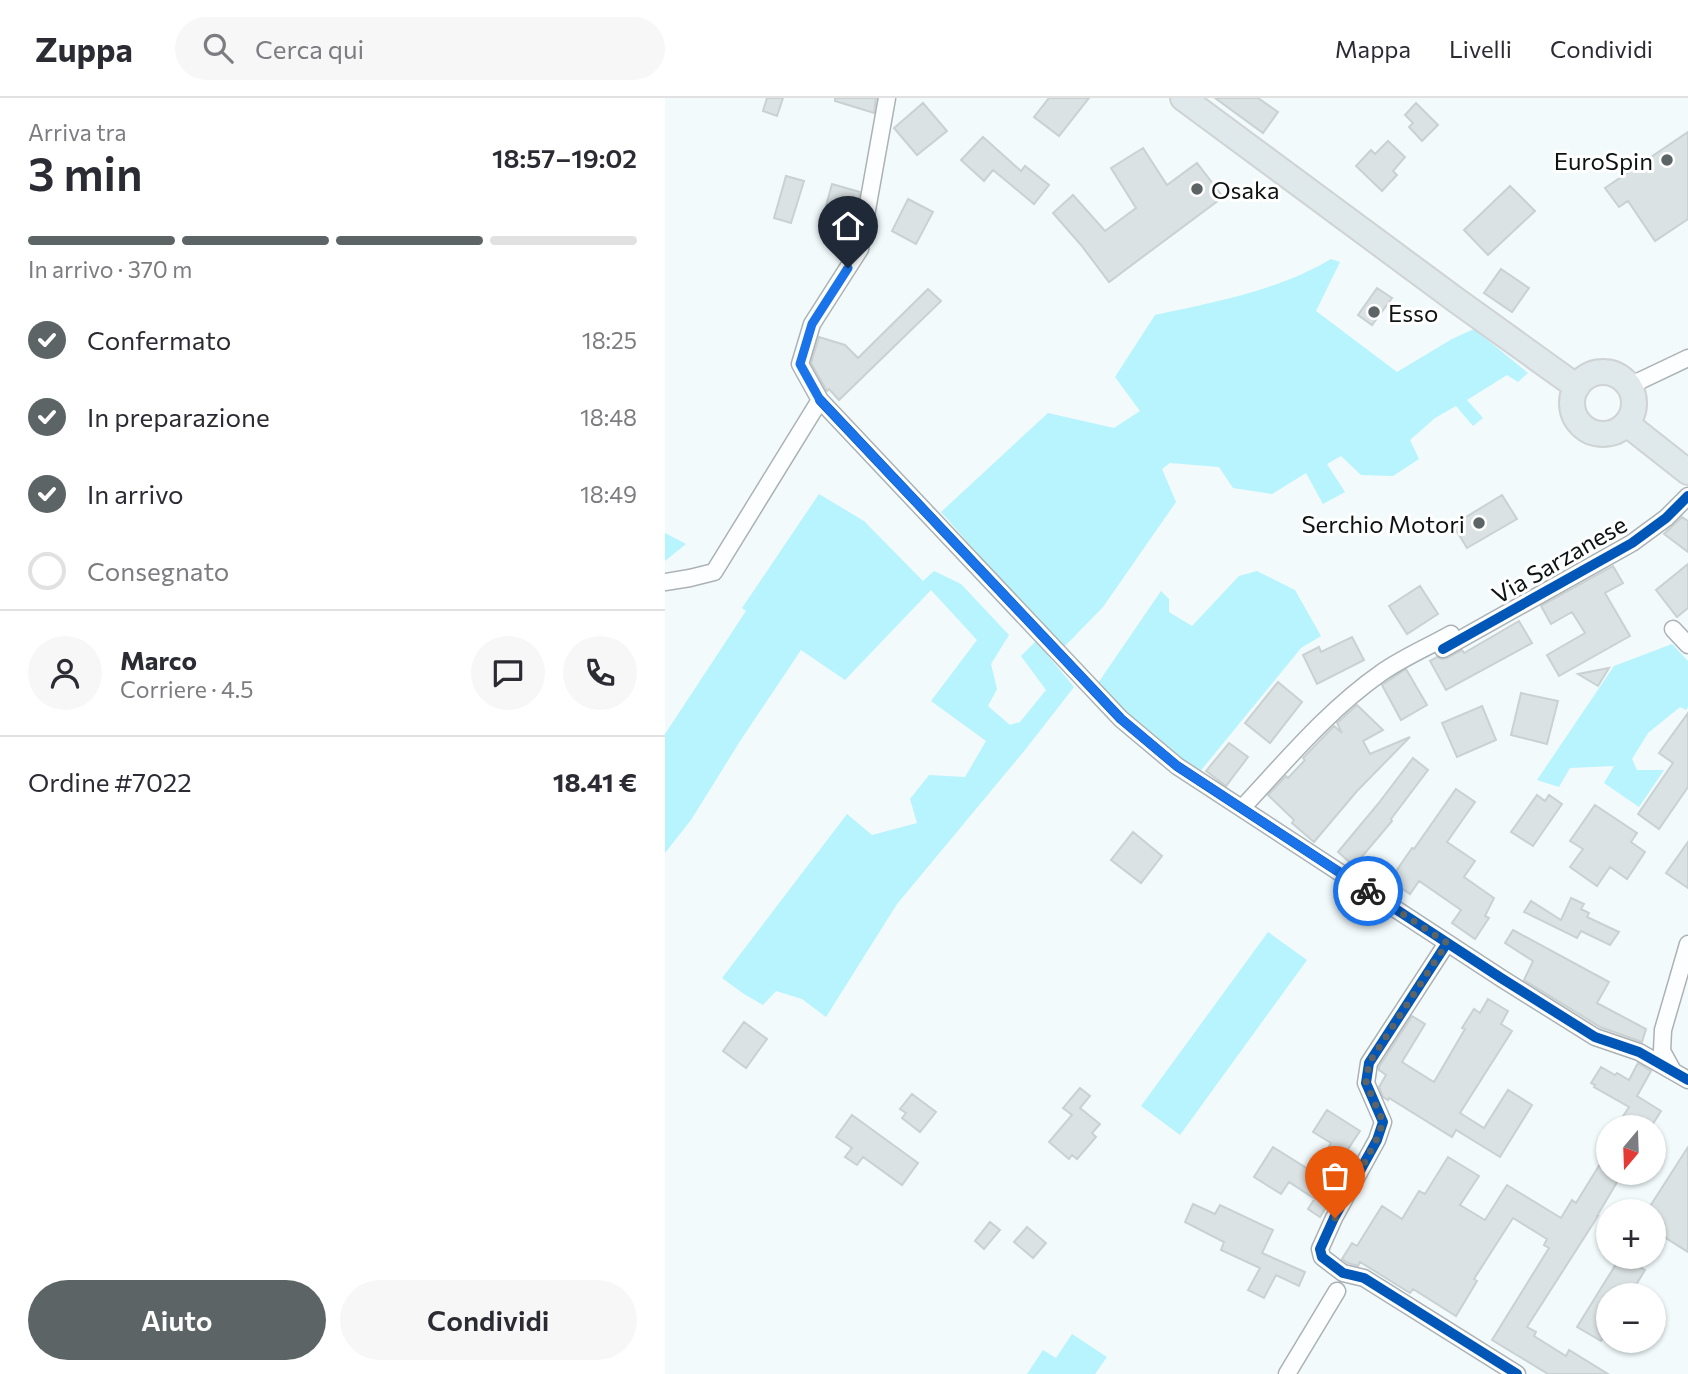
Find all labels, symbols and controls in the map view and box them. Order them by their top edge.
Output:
search box [175,17,665,80]
text: Zuppa [35,28,133,69]
icon: search [199,29,237,67]
text: Cerca qui [255,33,364,64]
text: Mappa [1335,34,1411,63]
text: Livelli [1449,34,1512,63]
text: Condividi [1550,34,1653,63]
text: Arriva tra [28,118,127,146]
text: 18:57–19:02 [492,142,637,173]
text: 3 min [28,144,143,200]
place label: EuroSpin [1554,146,1653,175]
marker: EuroSpin [1659,152,1675,168]
place label: Osaka [1211,175,1280,204]
marker: Osaka [1189,181,1205,197]
pin [818,196,878,268]
icon: home [829,207,867,245]
text: In arrivo · 370 m [28,255,192,283]
place label: Esso [1388,298,1438,327]
marker: Esso [1366,304,1382,320]
icon: check [28,321,66,359]
text: Confermato [87,324,231,355]
text: 18:25 [582,326,637,354]
icon: check [28,398,66,436]
text: In preparazione [87,401,270,432]
text: 18:48 [580,403,637,431]
icon: check [28,475,66,513]
text: In arrivo [87,478,184,509]
text: 18:49 [580,480,637,508]
place label: Serchio Motori [1302,509,1465,538]
street label: Via Sarzanese [1487,509,1631,609]
marker: Serchio Motori [1471,515,1487,531]
text: Consegnato [87,555,229,586]
button: person [28,636,102,710]
button: chat [471,636,545,710]
button: phone [563,636,637,710]
text: Marco [120,644,197,675]
text: Corriere · 4.5 [120,675,253,703]
text: Ordine #7022 [28,766,192,797]
text: 18.41 € [553,766,637,797]
courier [1333,856,1403,926]
icon: bike [1349,872,1387,910]
north arrow [1596,1115,1666,1185]
map controls [1596,1115,1666,1353]
pin [1305,1146,1365,1218]
icon: bag [1316,1157,1354,1195]
button: + [1596,1199,1666,1269]
button: Aiuto [28,1280,326,1360]
button: Condividi [340,1280,637,1360]
button: − [1596,1283,1666,1353]

